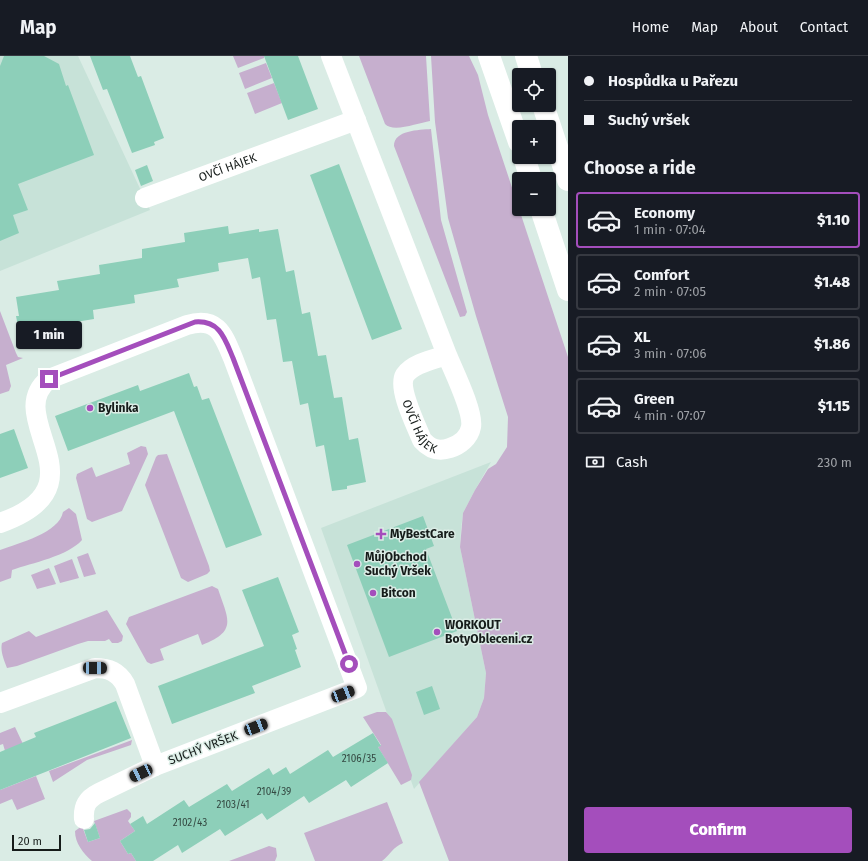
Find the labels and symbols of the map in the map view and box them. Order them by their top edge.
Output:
street label: OVČÍ HÁJEK [197,150,259,185]
callout: 1 min [16,321,82,349]
route end [40,370,58,388]
street label: OVČÍ HÁJEK [399,398,440,457]
place label: Bylinka [98,401,139,415]
marker: Bylinka [85,403,95,413]
place label: MyBestCare [390,527,455,541]
marker: MyBestCare [375,528,387,540]
place label: MůjObchod Suchý Vršek [365,550,431,578]
marker: MůjObchod Suchý Vršek [352,559,362,569]
place label: Bitcon [381,586,416,600]
marker: Bitcon [368,588,378,598]
place label: WORKOUT BotyObleceni.cz [445,618,533,646]
marker: WORKOUT BotyObleceni.cz [432,627,442,637]
route start [340,655,358,673]
car [83,662,107,674]
car [330,684,356,704]
car [243,717,269,737]
street label: SUCHÝ VRŠEK [166,727,240,768]
house number: 2106/35 [342,753,376,765]
car [128,762,154,784]
house number: 2104/39 [257,786,291,798]
house number: 2103/41 [216,799,250,811]
house number: 2102/43 [173,817,207,829]
scale bar [12,833,61,852]

